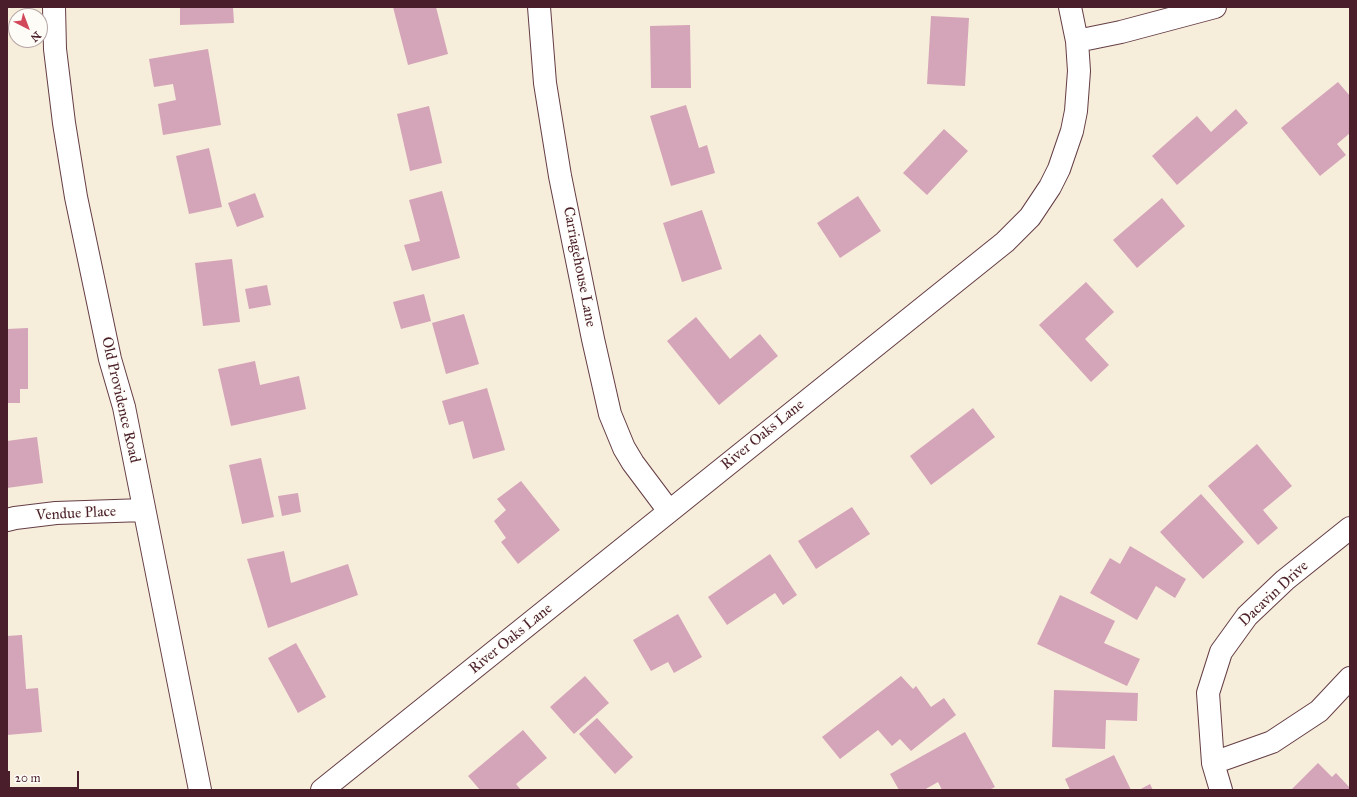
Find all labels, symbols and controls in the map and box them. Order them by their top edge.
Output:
north arrow [8,8,48,48]
text: N [28,29,44,45]
street label: Carriagehouse Lane [559,205,599,329]
street label: Old Providence Road [97,335,143,465]
street label: River Oaks Lane [718,396,808,474]
street label: Vendue Place [35,503,117,525]
street label: Dacavin Drive [1236,557,1312,631]
street label: River Oaks Lane [466,600,556,678]
scale bar [10,763,81,789]
text: 20 m [15,771,41,785]

